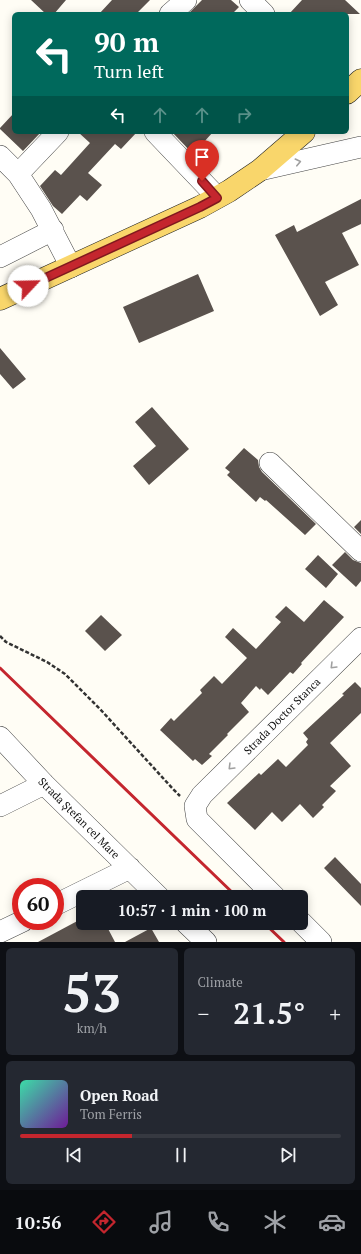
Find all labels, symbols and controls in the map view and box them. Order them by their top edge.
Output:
text: 90 m [94,23,159,60]
icon: left [28,28,80,80]
text: Turn left [94,59,164,83]
icon: left [107,104,129,126]
icon: ahead [149,104,171,126]
icon: ahead [191,104,213,126]
icon: right [233,104,255,126]
pin [185,140,219,181]
icon: arrive [191,146,213,168]
one-way arrow [295,158,301,166]
position arrow [7,265,49,307]
one-way arrow [330,661,338,669]
street label: Strada Doctor Stanca [241,674,324,757]
one-way arrow [228,762,236,770]
street label: Strada Ștefan cel Mare [35,774,123,863]
speed limit sign: 60 [12,878,64,930]
text: 10:57 · 1 min · 100 m [118,900,266,920]
text: 53 [62,958,121,1027]
text: Climate [198,973,243,991]
text: 21.5° [233,993,305,1033]
text: − [198,999,209,1028]
text: + [329,999,341,1028]
text: km/h [77,1019,107,1037]
text: Open Road [80,1085,159,1105]
text: Tom Ferris [80,1105,142,1123]
icon: previous [63,1144,85,1166]
icon: pause [170,1144,192,1166]
icon: next [277,1144,299,1166]
icon: directions [90,1208,118,1236]
icon: music [147,1208,175,1236]
icon: phone [204,1208,232,1236]
icon: climate [261,1208,289,1236]
icon: car [318,1208,346,1236]
text: 10:56 [15,1210,61,1234]

